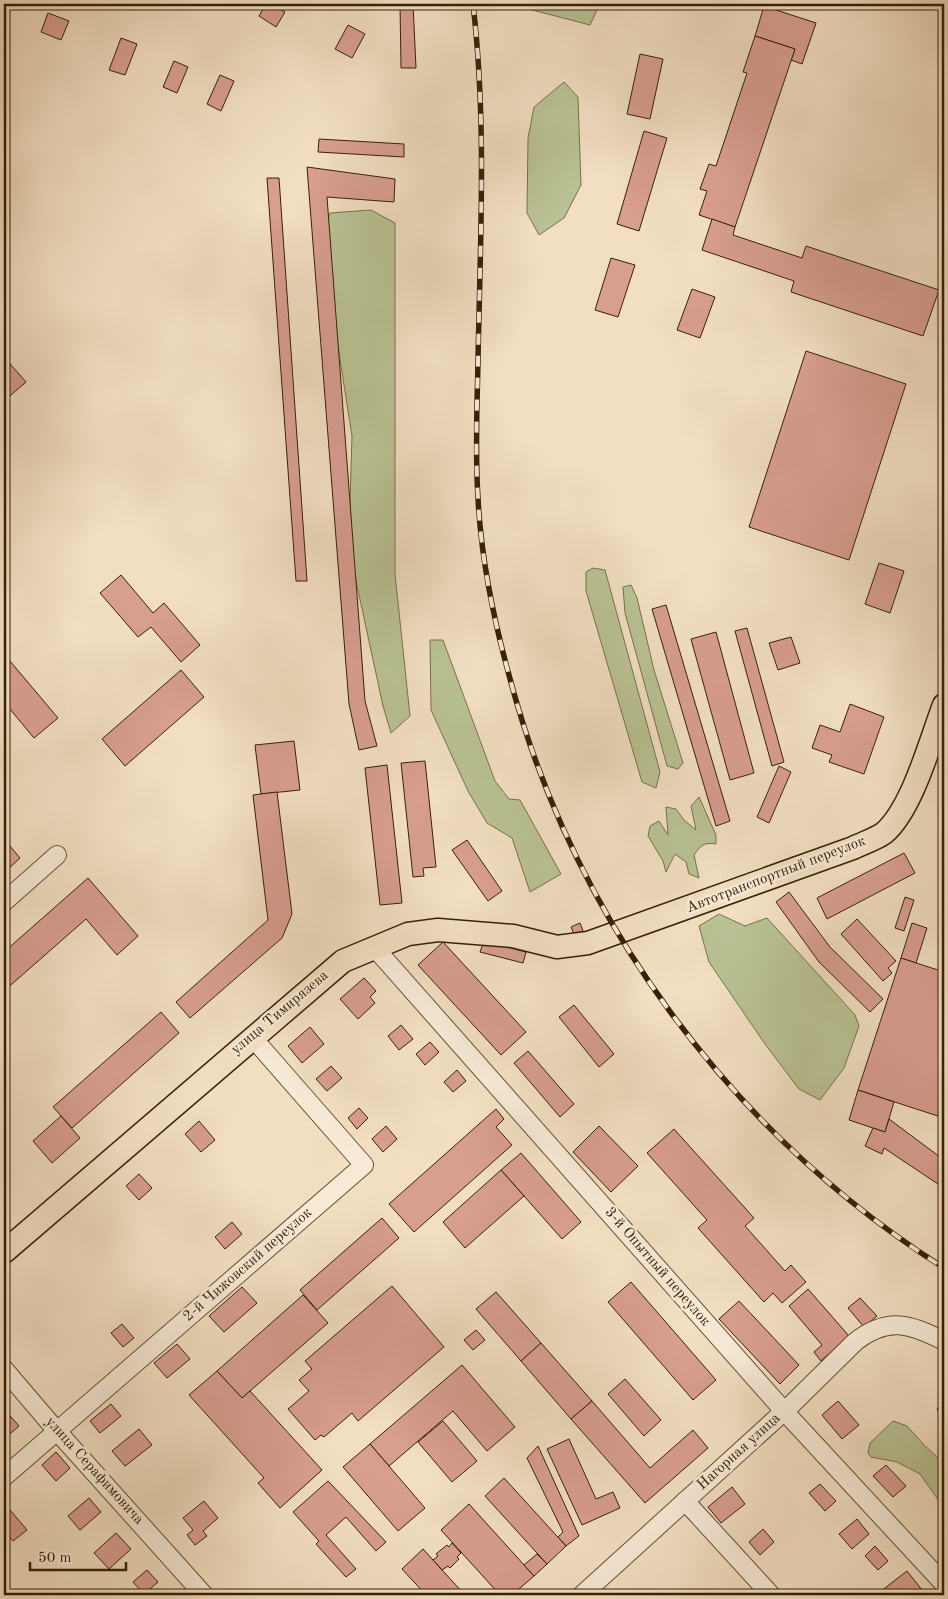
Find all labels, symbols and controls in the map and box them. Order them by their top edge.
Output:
street label: Автотранспортный переулок [684,834,868,916]
street label: улица Тимирязева [229,968,332,1058]
street label: 2-й Чижовский переулок [181,1205,315,1325]
street label: 3-й Опытный переулок [601,1205,713,1330]
street label: Нагорная улица [695,1411,784,1493]
street label: улица Серафимовича [42,1414,146,1528]
scale bar [30,1539,126,1571]
text: 50 m [38,1551,72,1566]

